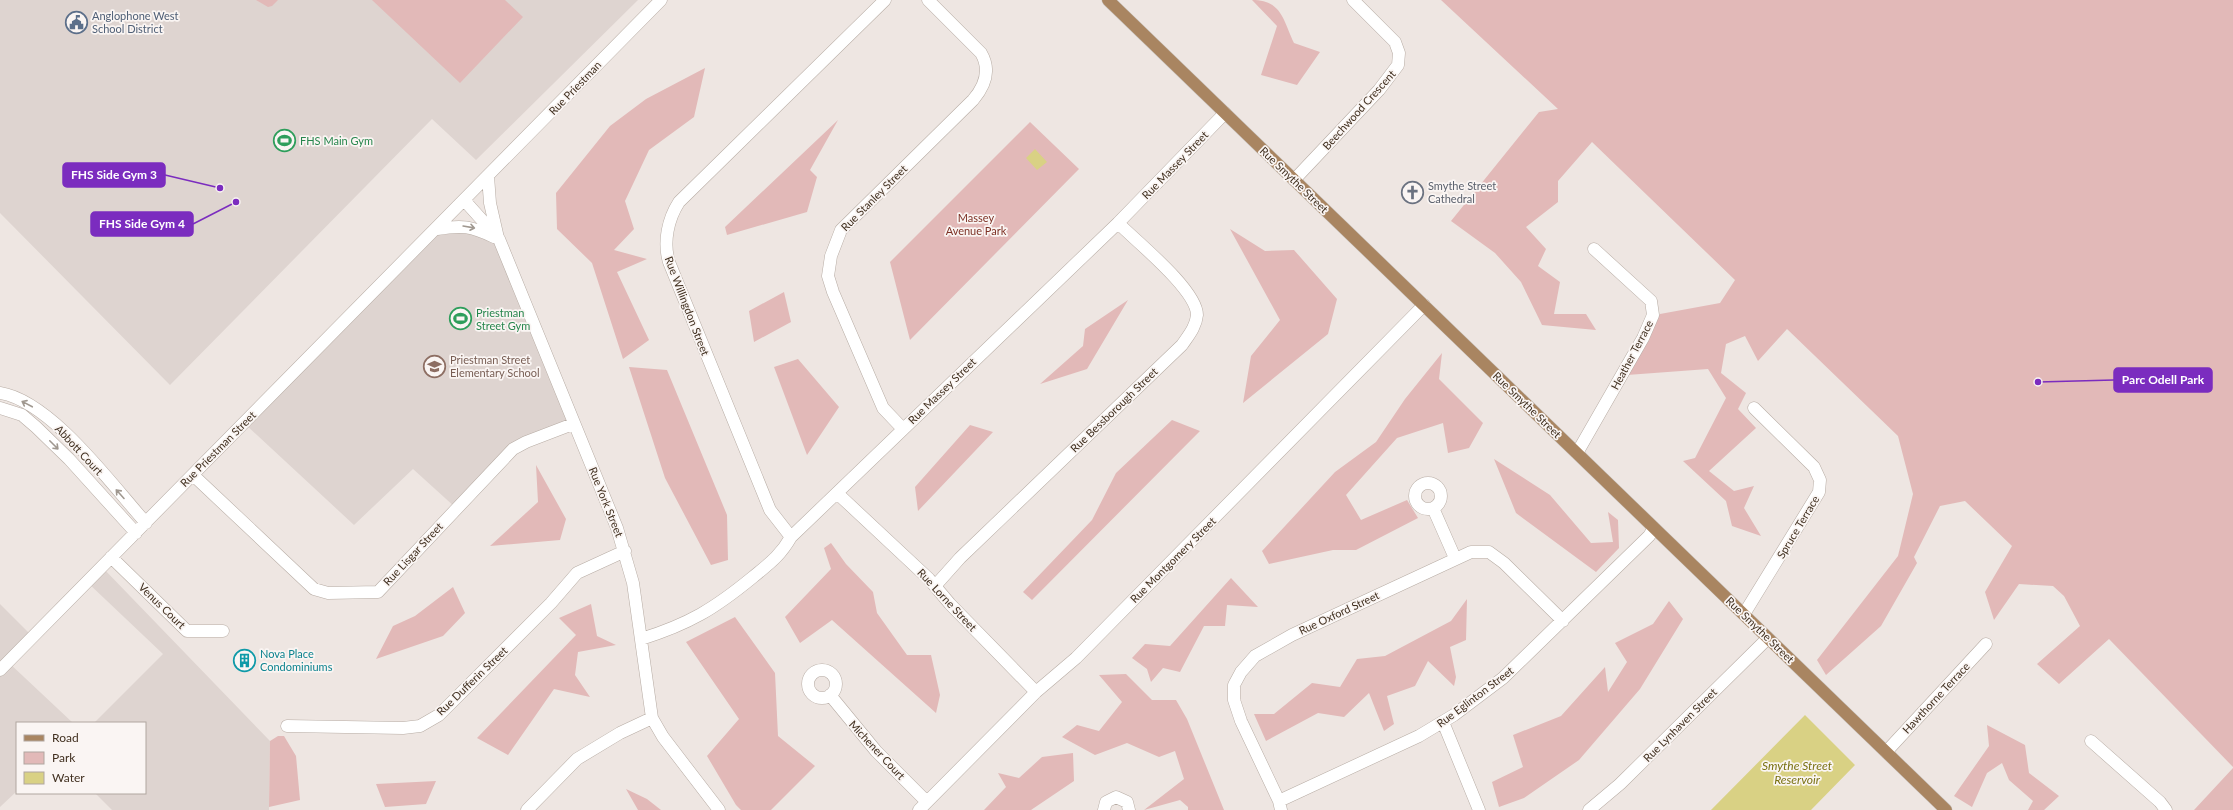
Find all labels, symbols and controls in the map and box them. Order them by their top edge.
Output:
public building icon: Anglophone West School District [64,9,90,35]
place label: Anglophone West School District [92,9,179,35]
street label: Rue Priestman [546,58,604,117]
street label: Beechwood Crescent [1319,67,1398,152]
sports icon: FHS Main Gym [272,128,298,154]
street label: Rue Massey Street [1139,128,1210,201]
place label: FHS Main Gym [300,134,373,147]
street label: Rue Smythe Street [1258,144,1331,215]
street label: Rue Stanley Street [838,162,909,233]
callout: FHS Side Gym 3 [63,163,165,187]
text: FHS Side Gym 3 [71,167,157,182]
church icon: Smythe Street Cathedral [1400,179,1426,205]
place label: Smythe Street Cathedral [1428,179,1496,205]
park label: Massey Avenue Park [946,211,1007,237]
callout: FHS Side Gym 4 [91,212,193,236]
text: FHS Side Gym 4 [99,216,185,231]
one-way arrow [462,223,475,231]
street label: Rue Willingdon Street [663,254,712,357]
sports icon: Priestman Street Gym [447,306,473,332]
place label: Priestman Street Gym [476,306,530,332]
street label: Heather Terrace [1608,318,1655,392]
school or university icon: Priestman Street Elementary School [421,353,447,379]
place label: Priestman Street Elementary School [450,353,540,379]
street label: Rue Massey Street [905,355,978,426]
street label: Rue Bessborough Street [1067,365,1160,455]
callout: Parc Odell Park [2114,368,2212,392]
street label: Rue Smythe Street [1491,369,1564,440]
text: Parc Odell Park [2122,372,2205,387]
one-way arrow [21,399,33,407]
street label: Rue Priestman Street [177,408,258,489]
street label: Abbott Court [53,422,106,477]
one-way arrow [49,440,59,450]
street label: Rue York Street [587,465,626,539]
one-way arrow [115,488,124,499]
street label: Spruce Terrace [1774,493,1821,560]
street label: Rue Montgomery Street [1127,514,1218,605]
street label: Rue Lisgar Street [380,520,445,588]
street label: Rue Lorne Street [915,566,980,634]
street label: Venus Court [136,580,188,631]
street label: Rue Oxford Street [1297,588,1381,637]
street label: Rue Smythe Street [1724,594,1797,665]
street label: Rue Dufferin Street [434,644,510,718]
building icon: Nova Place Condominiums [231,647,257,673]
place label: Nova Place Condominiums [260,647,333,673]
street label: Hawthorne Terrace [1899,659,1972,736]
street label: Rue Eglinton Street [1434,663,1516,730]
street label: Rue Lynhaven Street [1640,685,1719,764]
street label: Michener Court [847,717,908,782]
legend [16,722,146,794]
text: Road [52,730,79,745]
text: Park [52,750,76,765]
water label: Smythe Street Reservoir [1762,758,1833,787]
text: Water [52,770,85,785]

